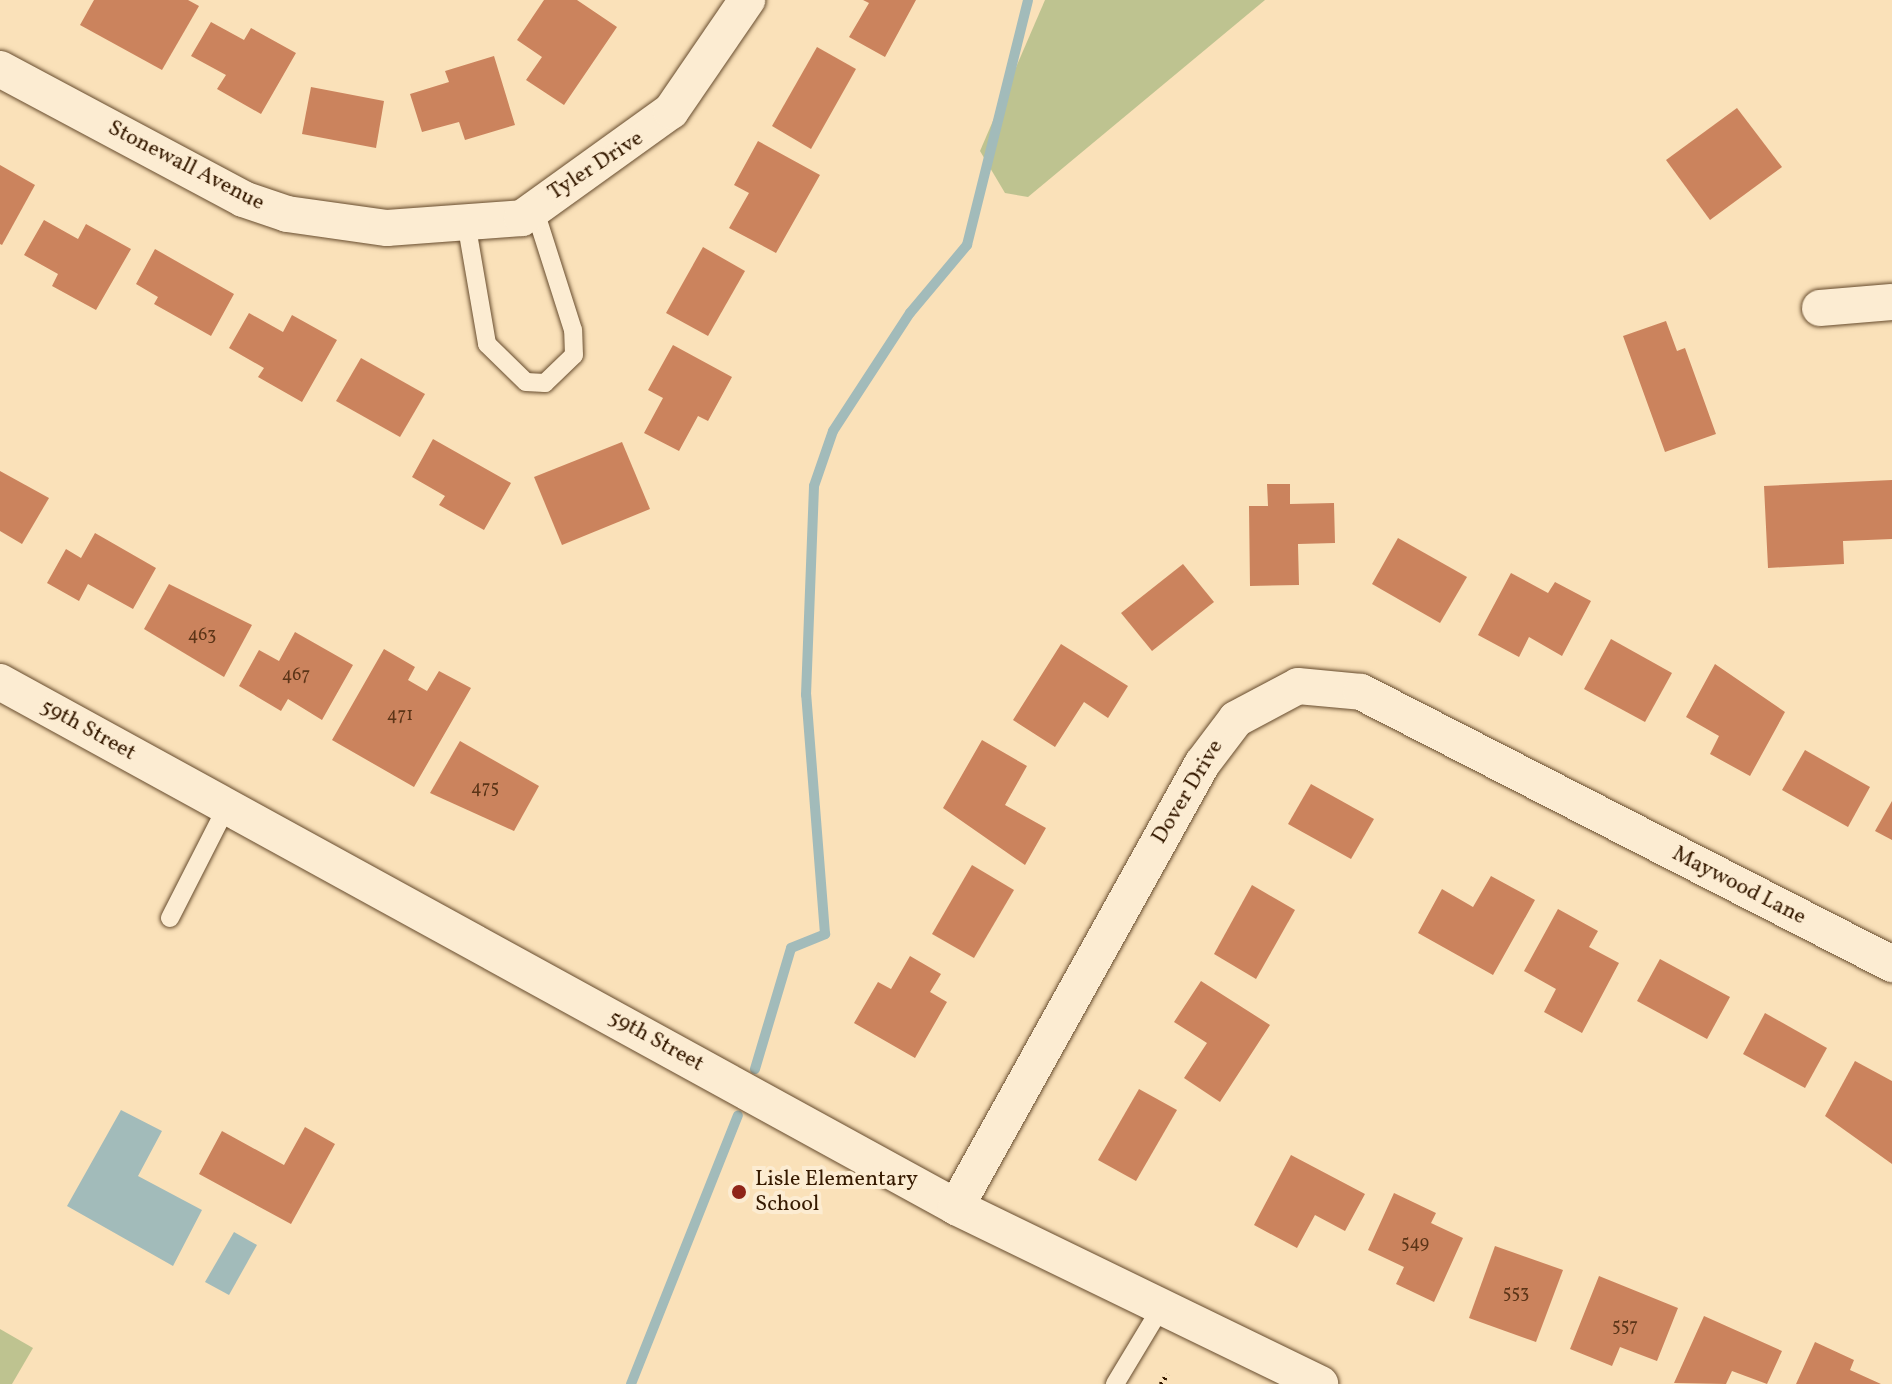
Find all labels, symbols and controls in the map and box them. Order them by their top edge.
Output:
street label: Stonewall Avenue [103,115,269,217]
street label: Tyler Drive [544,126,648,206]
house number: 463 [188,625,216,647]
house number: 467 [282,665,310,687]
street label: 59th Street [36,693,140,767]
house number: 471 [387,705,413,727]
street label: Dover Drive [1147,735,1229,849]
house number: 475 [471,778,499,800]
street label: Maywood Lane [1668,841,1810,931]
street label: 59th Street [604,1004,708,1078]
place label: Lisle Elementary School [755,1166,918,1218]
marker: Lisle Elementary School [730,1183,748,1201]
house number: 549 [1401,1233,1429,1255]
house number: 553 [1503,1283,1529,1305]
house number: 557 [1612,1316,1638,1338]

